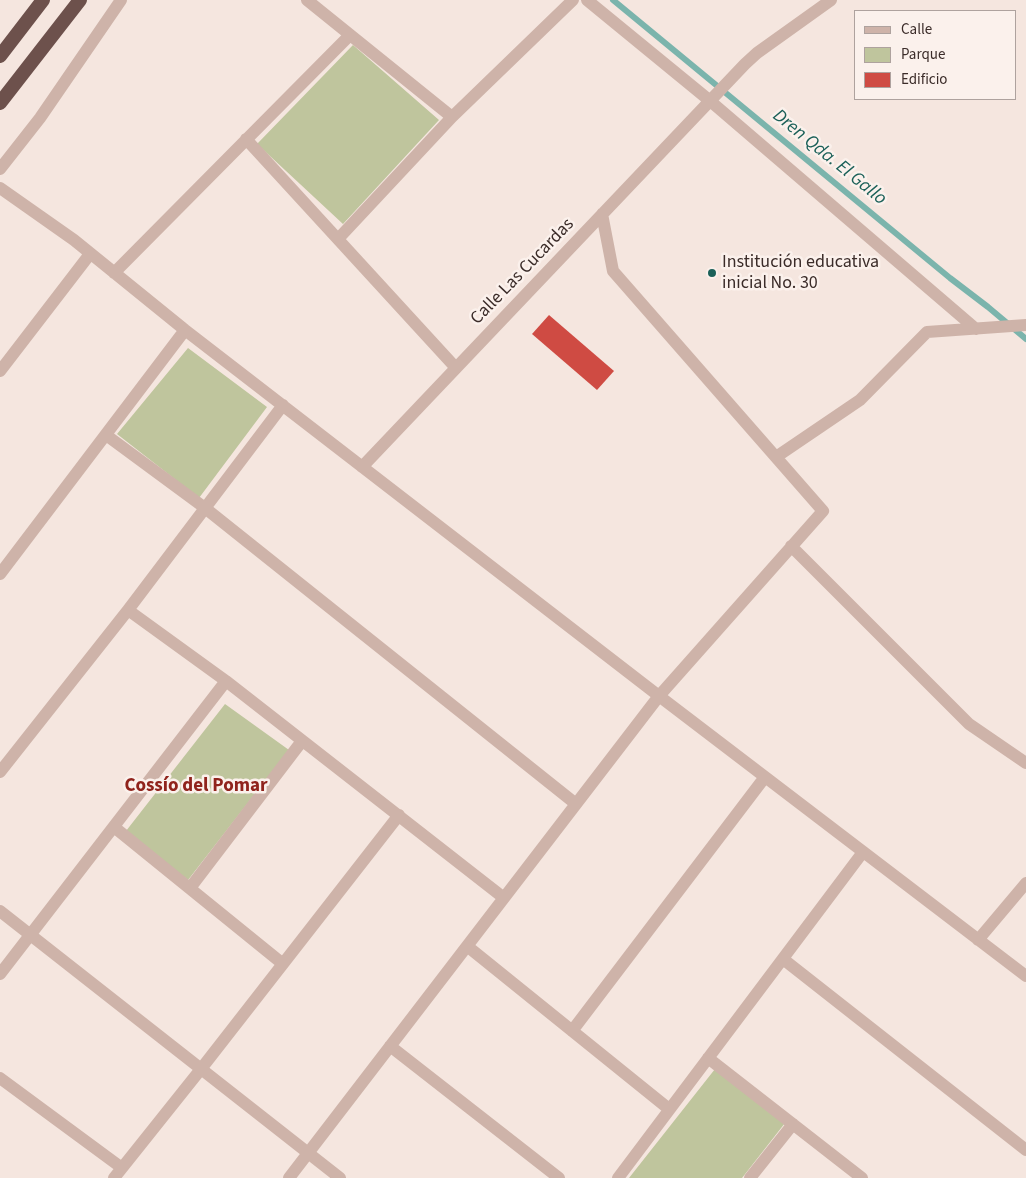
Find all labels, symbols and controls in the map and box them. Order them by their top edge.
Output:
legend [854,10,1016,100]
text: Calle [901,19,932,40]
text: Parque [901,44,945,65]
text: Edificio [901,69,948,90]
water label: Dren Qda. El Gallo [767,105,891,211]
street label: Calle Las Cucardas [467,214,579,330]
place label: Institución educativa inicial No. 30 [722,252,879,294]
marker: Institución educativa inicial No. 30 [706,267,718,279]
district label: Cossío del Pomar [124,776,268,798]

